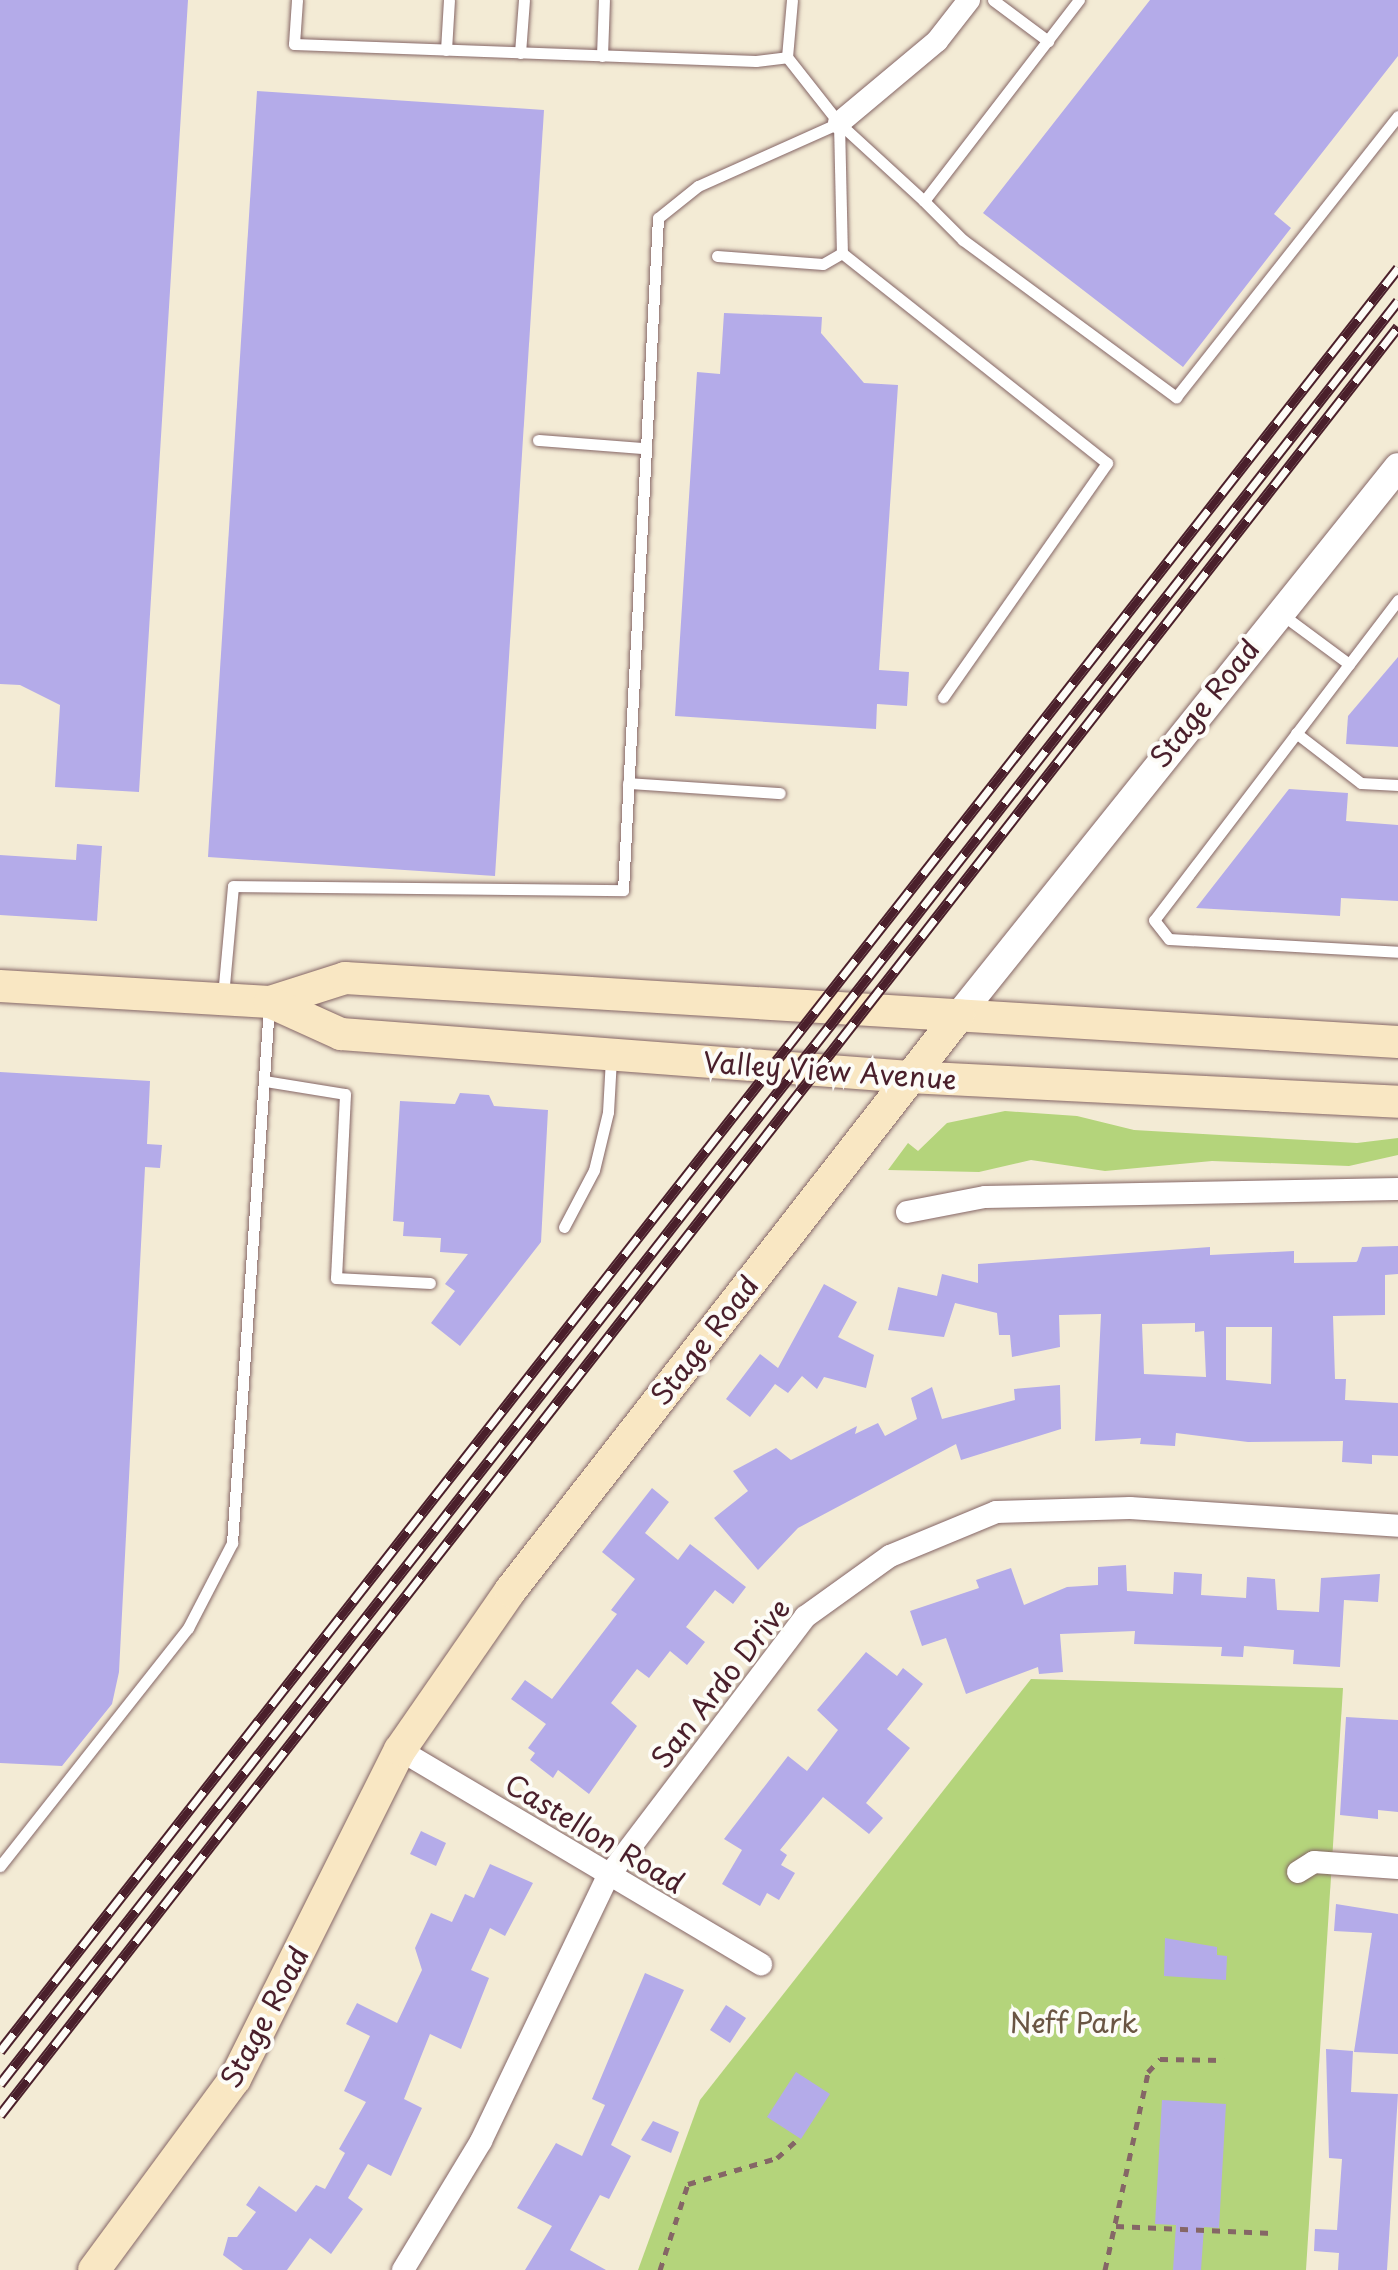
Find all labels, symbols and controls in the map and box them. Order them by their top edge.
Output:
street label: Stage Road [1142,632,1266,774]
street label: Valley View Avenue [701,1044,959,1096]
street label: Stage Road [643,1269,765,1411]
street label: San Ardo Drive [643,1592,797,1774]
street label: Castellon Road [500,1766,690,1900]
street label: Stage Road [213,1941,315,2093]
park label: Neff Park [1009,2005,1139,2039]

